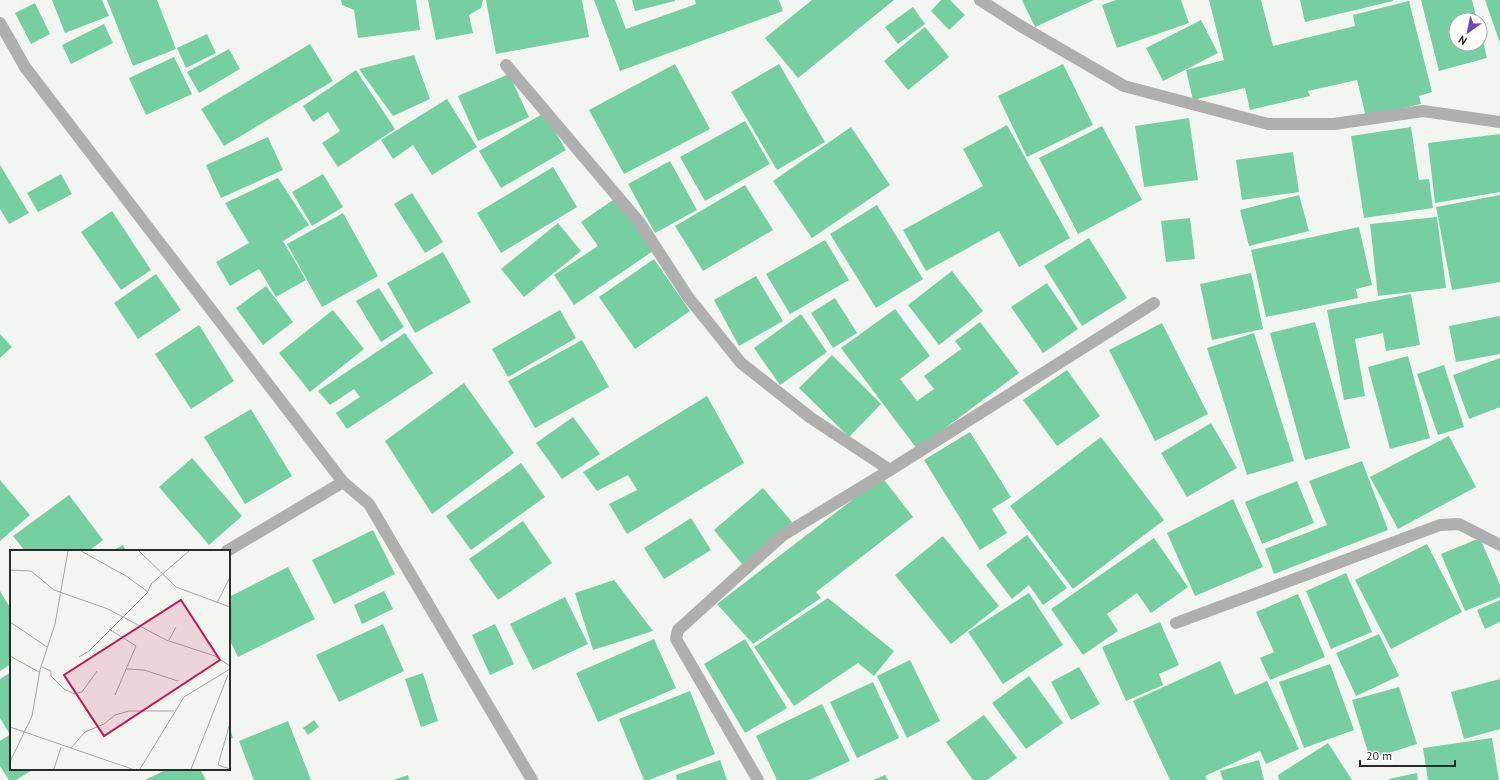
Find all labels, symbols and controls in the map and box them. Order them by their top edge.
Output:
north arrow [1448,12,1488,52]
text: N [1456,33,1469,48]
inset map [10,550,230,770]
scale bar [1360,742,1455,768]
text: 20 m [1366,748,1392,763]

